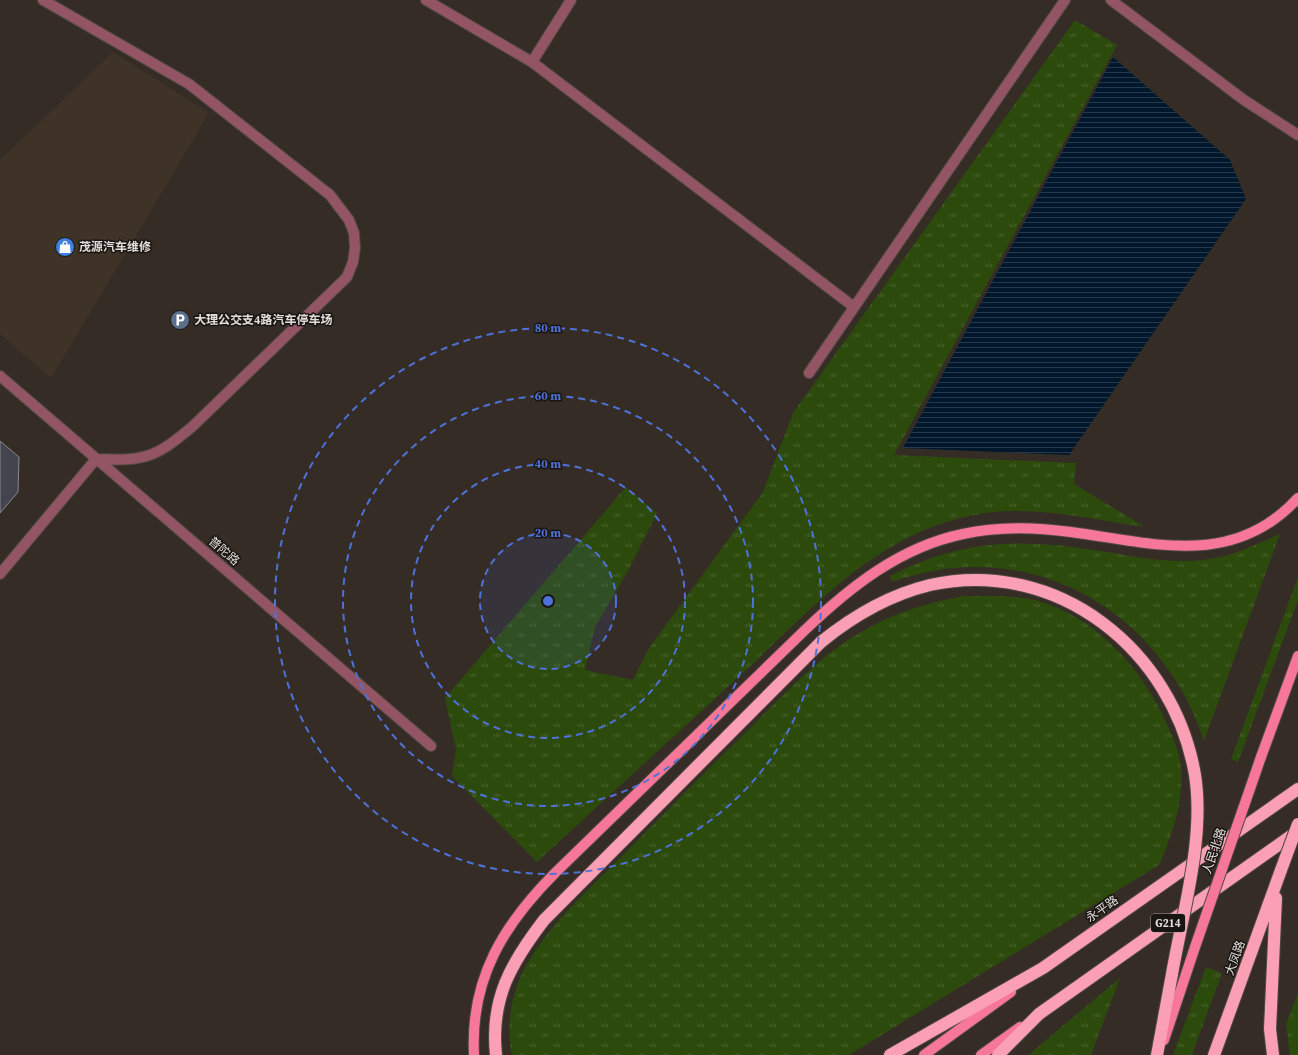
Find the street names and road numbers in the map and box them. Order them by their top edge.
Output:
street label: 普陀路 [205,533,243,569]
street label: 人民北路 [1199,826,1229,876]
street label: 永平路 [1083,892,1121,926]
road number: G214 [1151,914,1185,932]
street label: 大凤路 [1221,938,1249,978]

